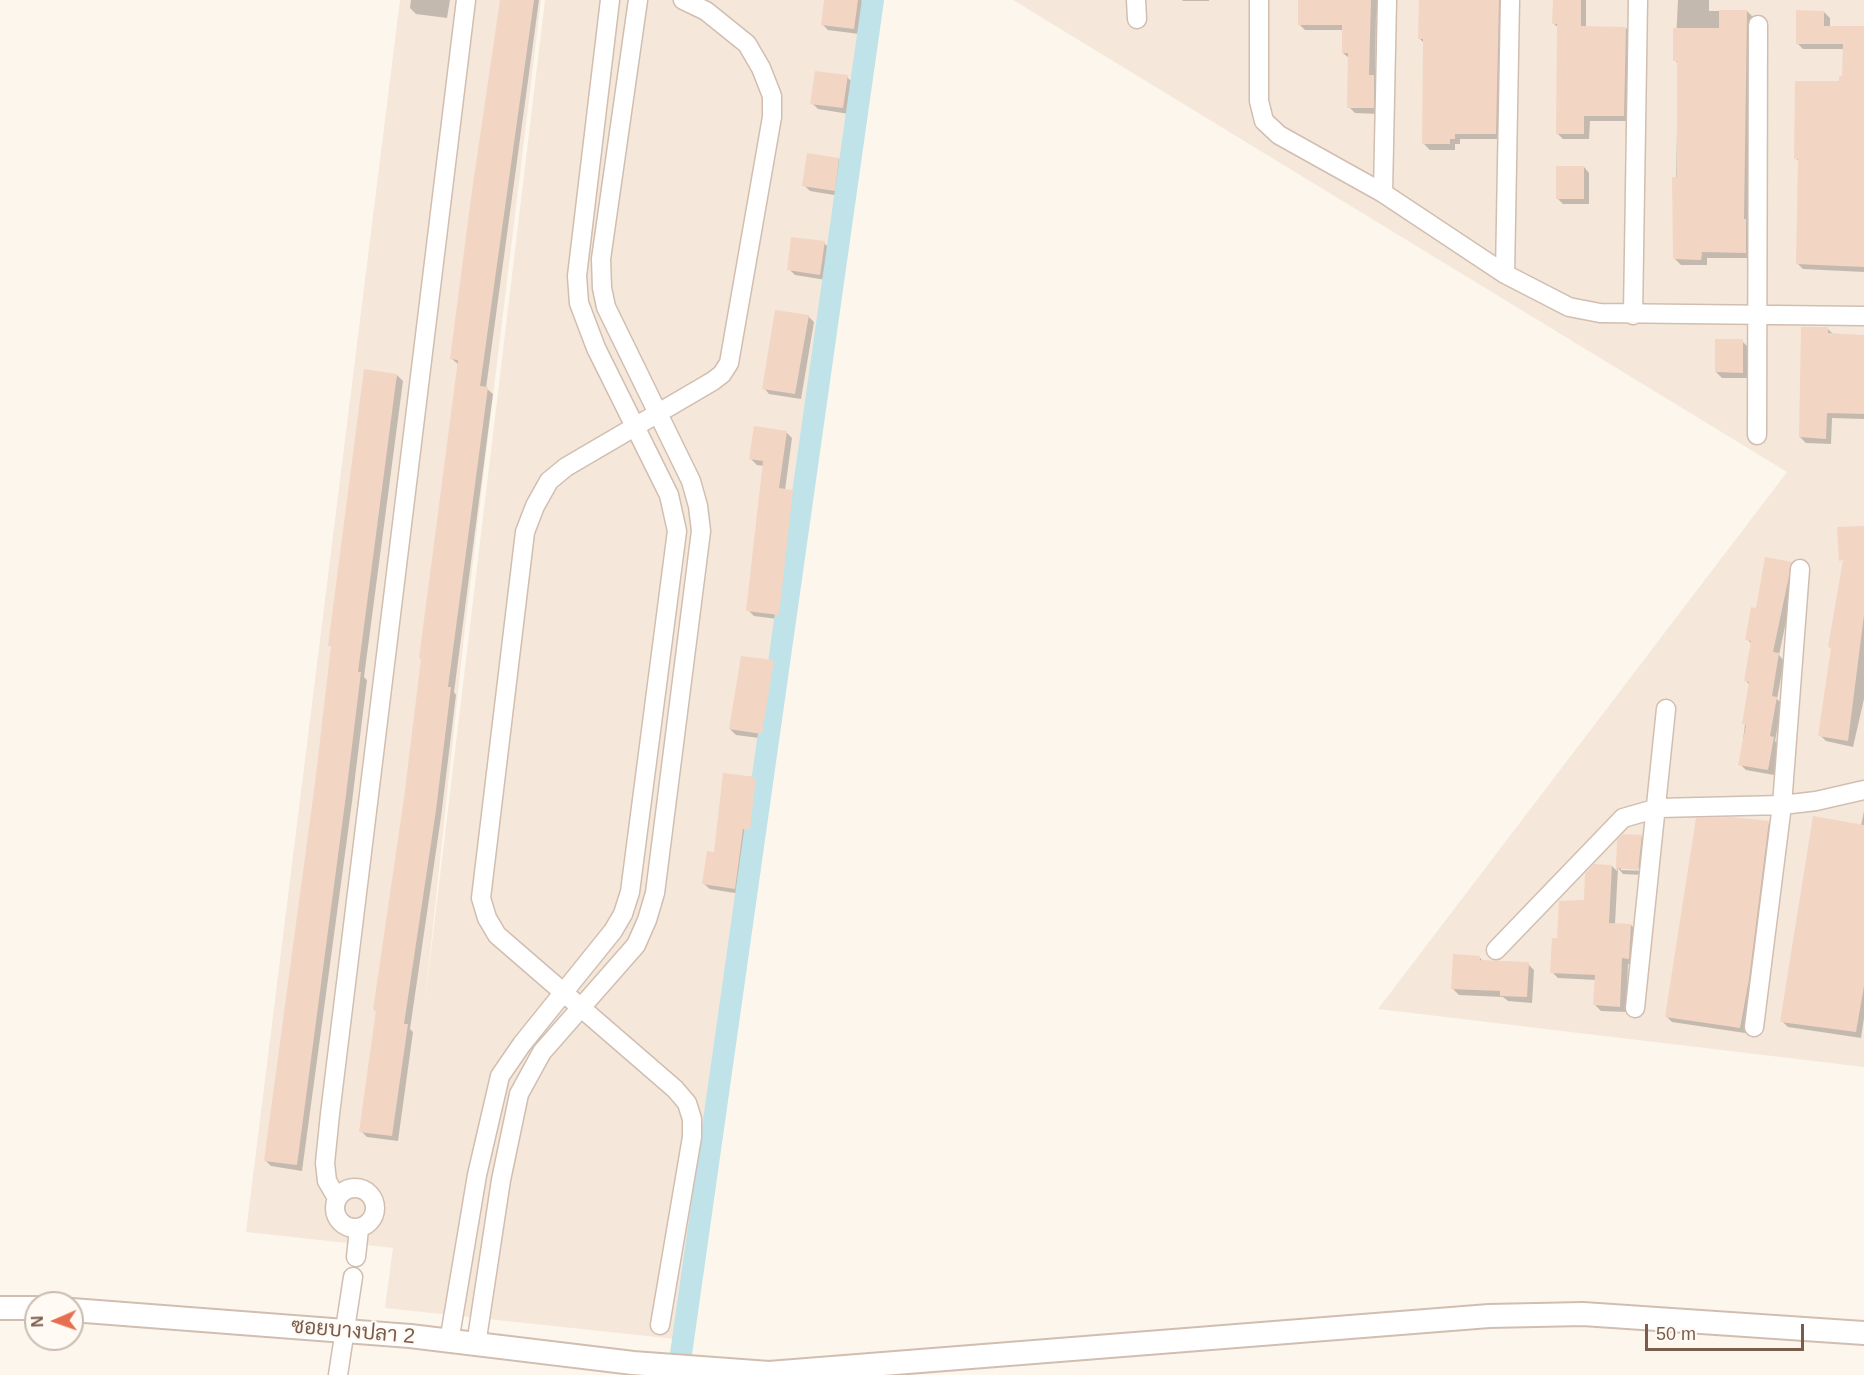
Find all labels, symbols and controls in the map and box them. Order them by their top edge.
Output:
north arrow [24,1291,84,1351]
scale bar [1648,1312,1807,1350]
street label: ซอยบางปลา 2 [290,1314,416,1350]
text: N [29,1316,46,1328]
text: 50 m [1656,1324,1696,1344]

